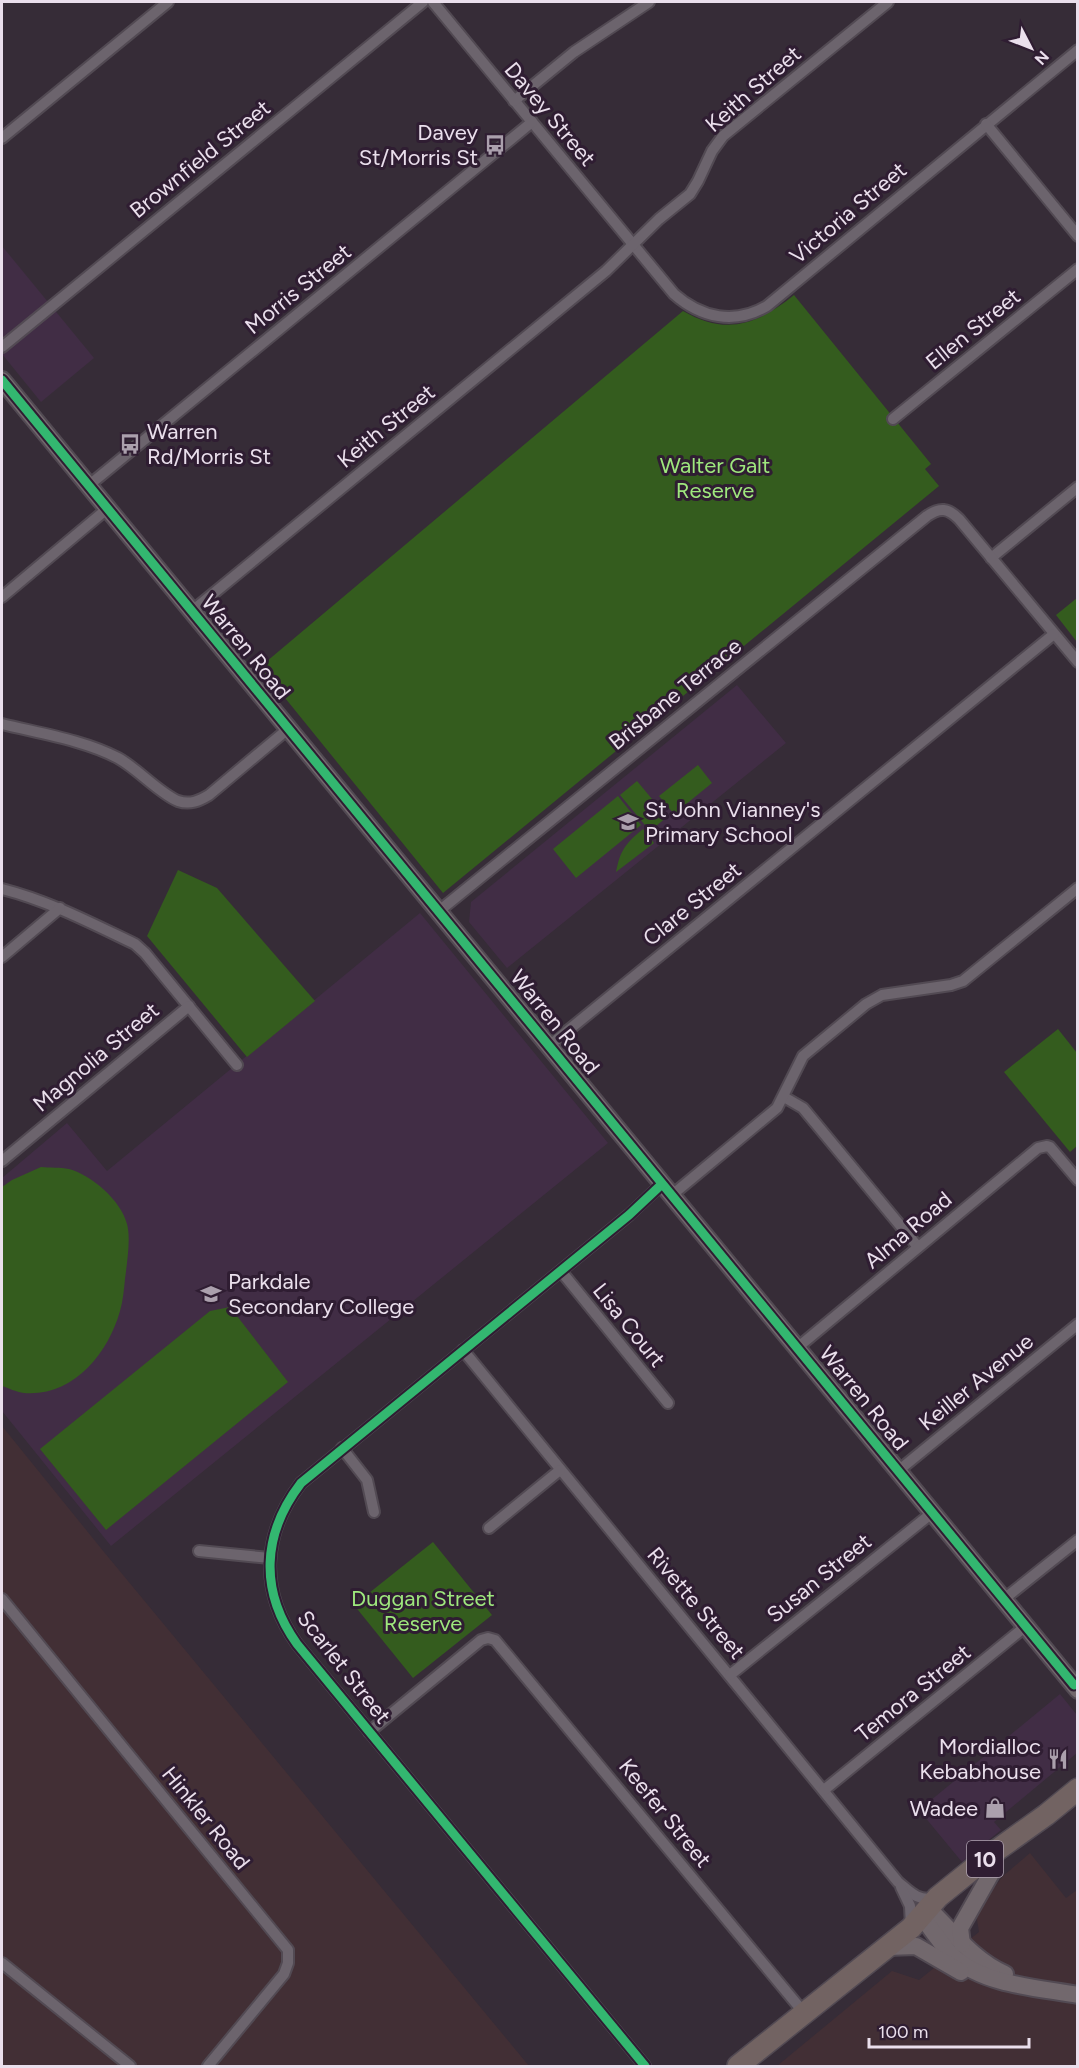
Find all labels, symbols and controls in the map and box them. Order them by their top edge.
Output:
north arrow [1001,18,1061,78]
street label: Keith Street [700,40,806,138]
text: N [1031,47,1053,69]
street label: Davey Street [499,56,601,172]
street label: Brownfield Street [124,94,276,224]
place label: Davey St/Morris St [359,119,478,171]
bus stop icon: Davey St/Morris St [483,133,507,157]
street label: Victoria Street [784,156,912,270]
street label: Morris Street [240,238,356,340]
street label: Ellen Street [920,283,1026,375]
street label: Keith Street [332,378,440,474]
place label: Warren Rd/Morris St [147,418,271,470]
bus stop icon: Warren Rd/Morris St [118,432,142,456]
park label: Walter Galt Reserve [660,452,770,504]
street label: Warren Road [196,589,296,705]
street label: Brisbane Terrace [603,632,747,756]
place label: St John Vianney's Primary School [645,796,820,848]
school or university icon: St John Vianney's Primary School [616,810,640,834]
street label: Clare Street [637,856,747,952]
street label: Warren Road [505,964,605,1080]
street label: Magnolia Street [28,997,164,1117]
street label: Alma Road [859,1186,957,1274]
place label: Parkdale Secondary College [228,1268,414,1320]
street label: Lisa Court [587,1278,671,1372]
school or university icon: Parkdale Secondary College [199,1282,223,1306]
street label: Keiller Avenue [913,1328,1039,1436]
street label: Warren Road [814,1340,914,1456]
street label: Susan Street [761,1528,877,1628]
street label: Rivette Street [641,1542,751,1664]
park label: Duggan Street Reserve [351,1585,495,1637]
street label: Scarlet Street [291,1605,397,1729]
street label: Temora Street [850,1638,976,1748]
place label: Mordialloc Kebabhouse [919,1733,1041,1785]
restaurant icon: Mordialloc Kebabhouse [1046,1747,1070,1771]
street label: Keefer Street [613,1753,717,1873]
street label: Hinkler Road [156,1761,256,1875]
place label: Wadee [910,1795,978,1822]
shop icon: Wadee [983,1796,1007,1820]
road number: 10 [967,1841,1003,1877]
scale bar [869,2011,1030,2049]
text: 100 m [878,2021,928,2043]

